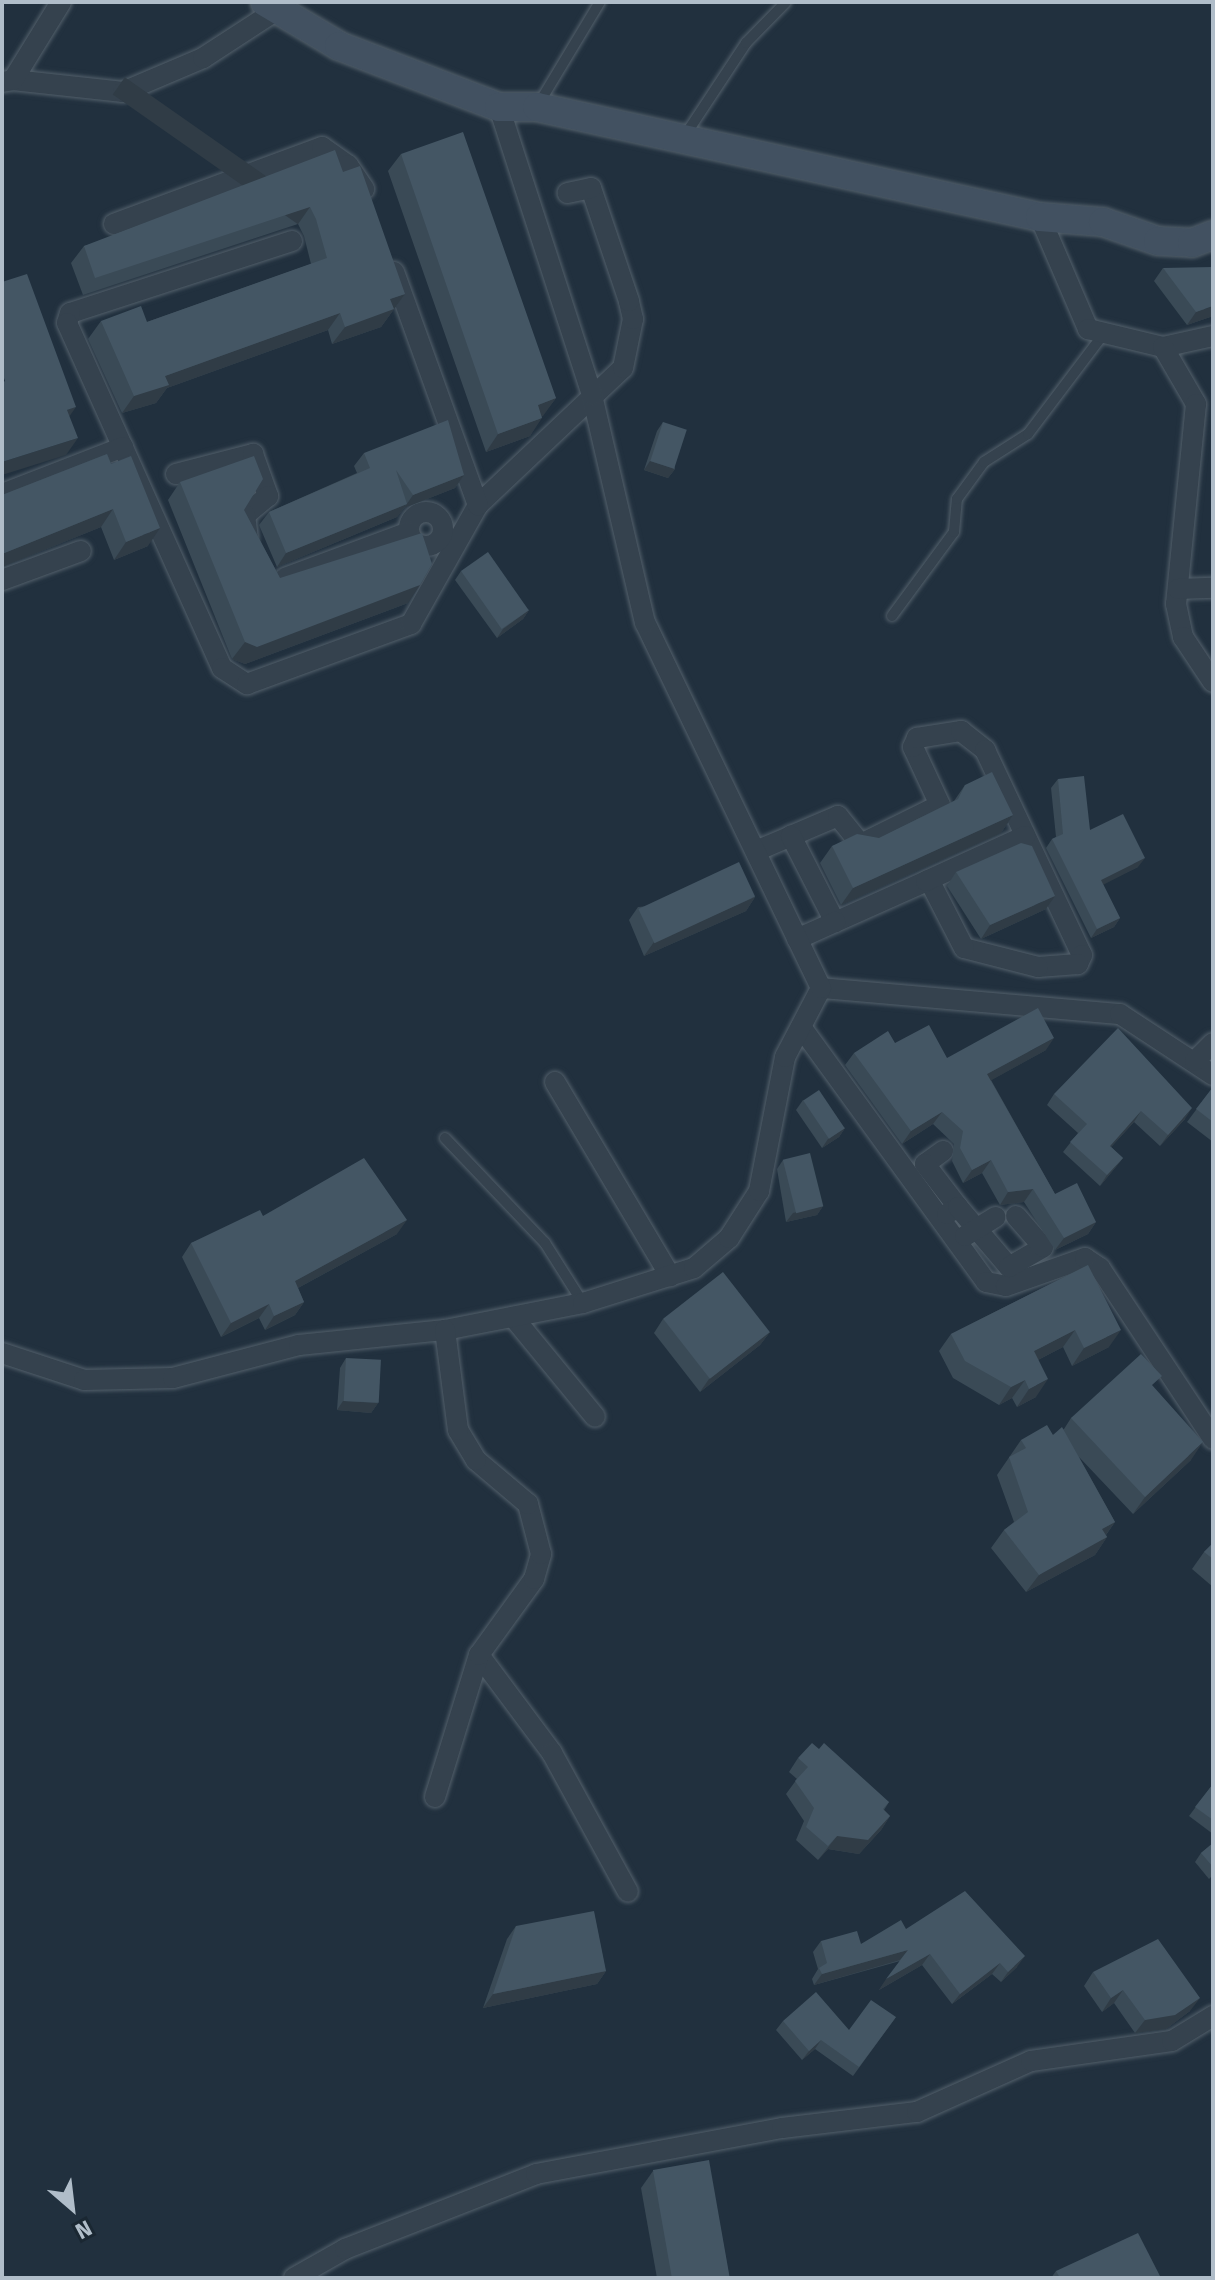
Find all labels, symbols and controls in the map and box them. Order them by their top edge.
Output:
north arrow [32,2168,112,2248]
text: N [71,2214,96,2245]

